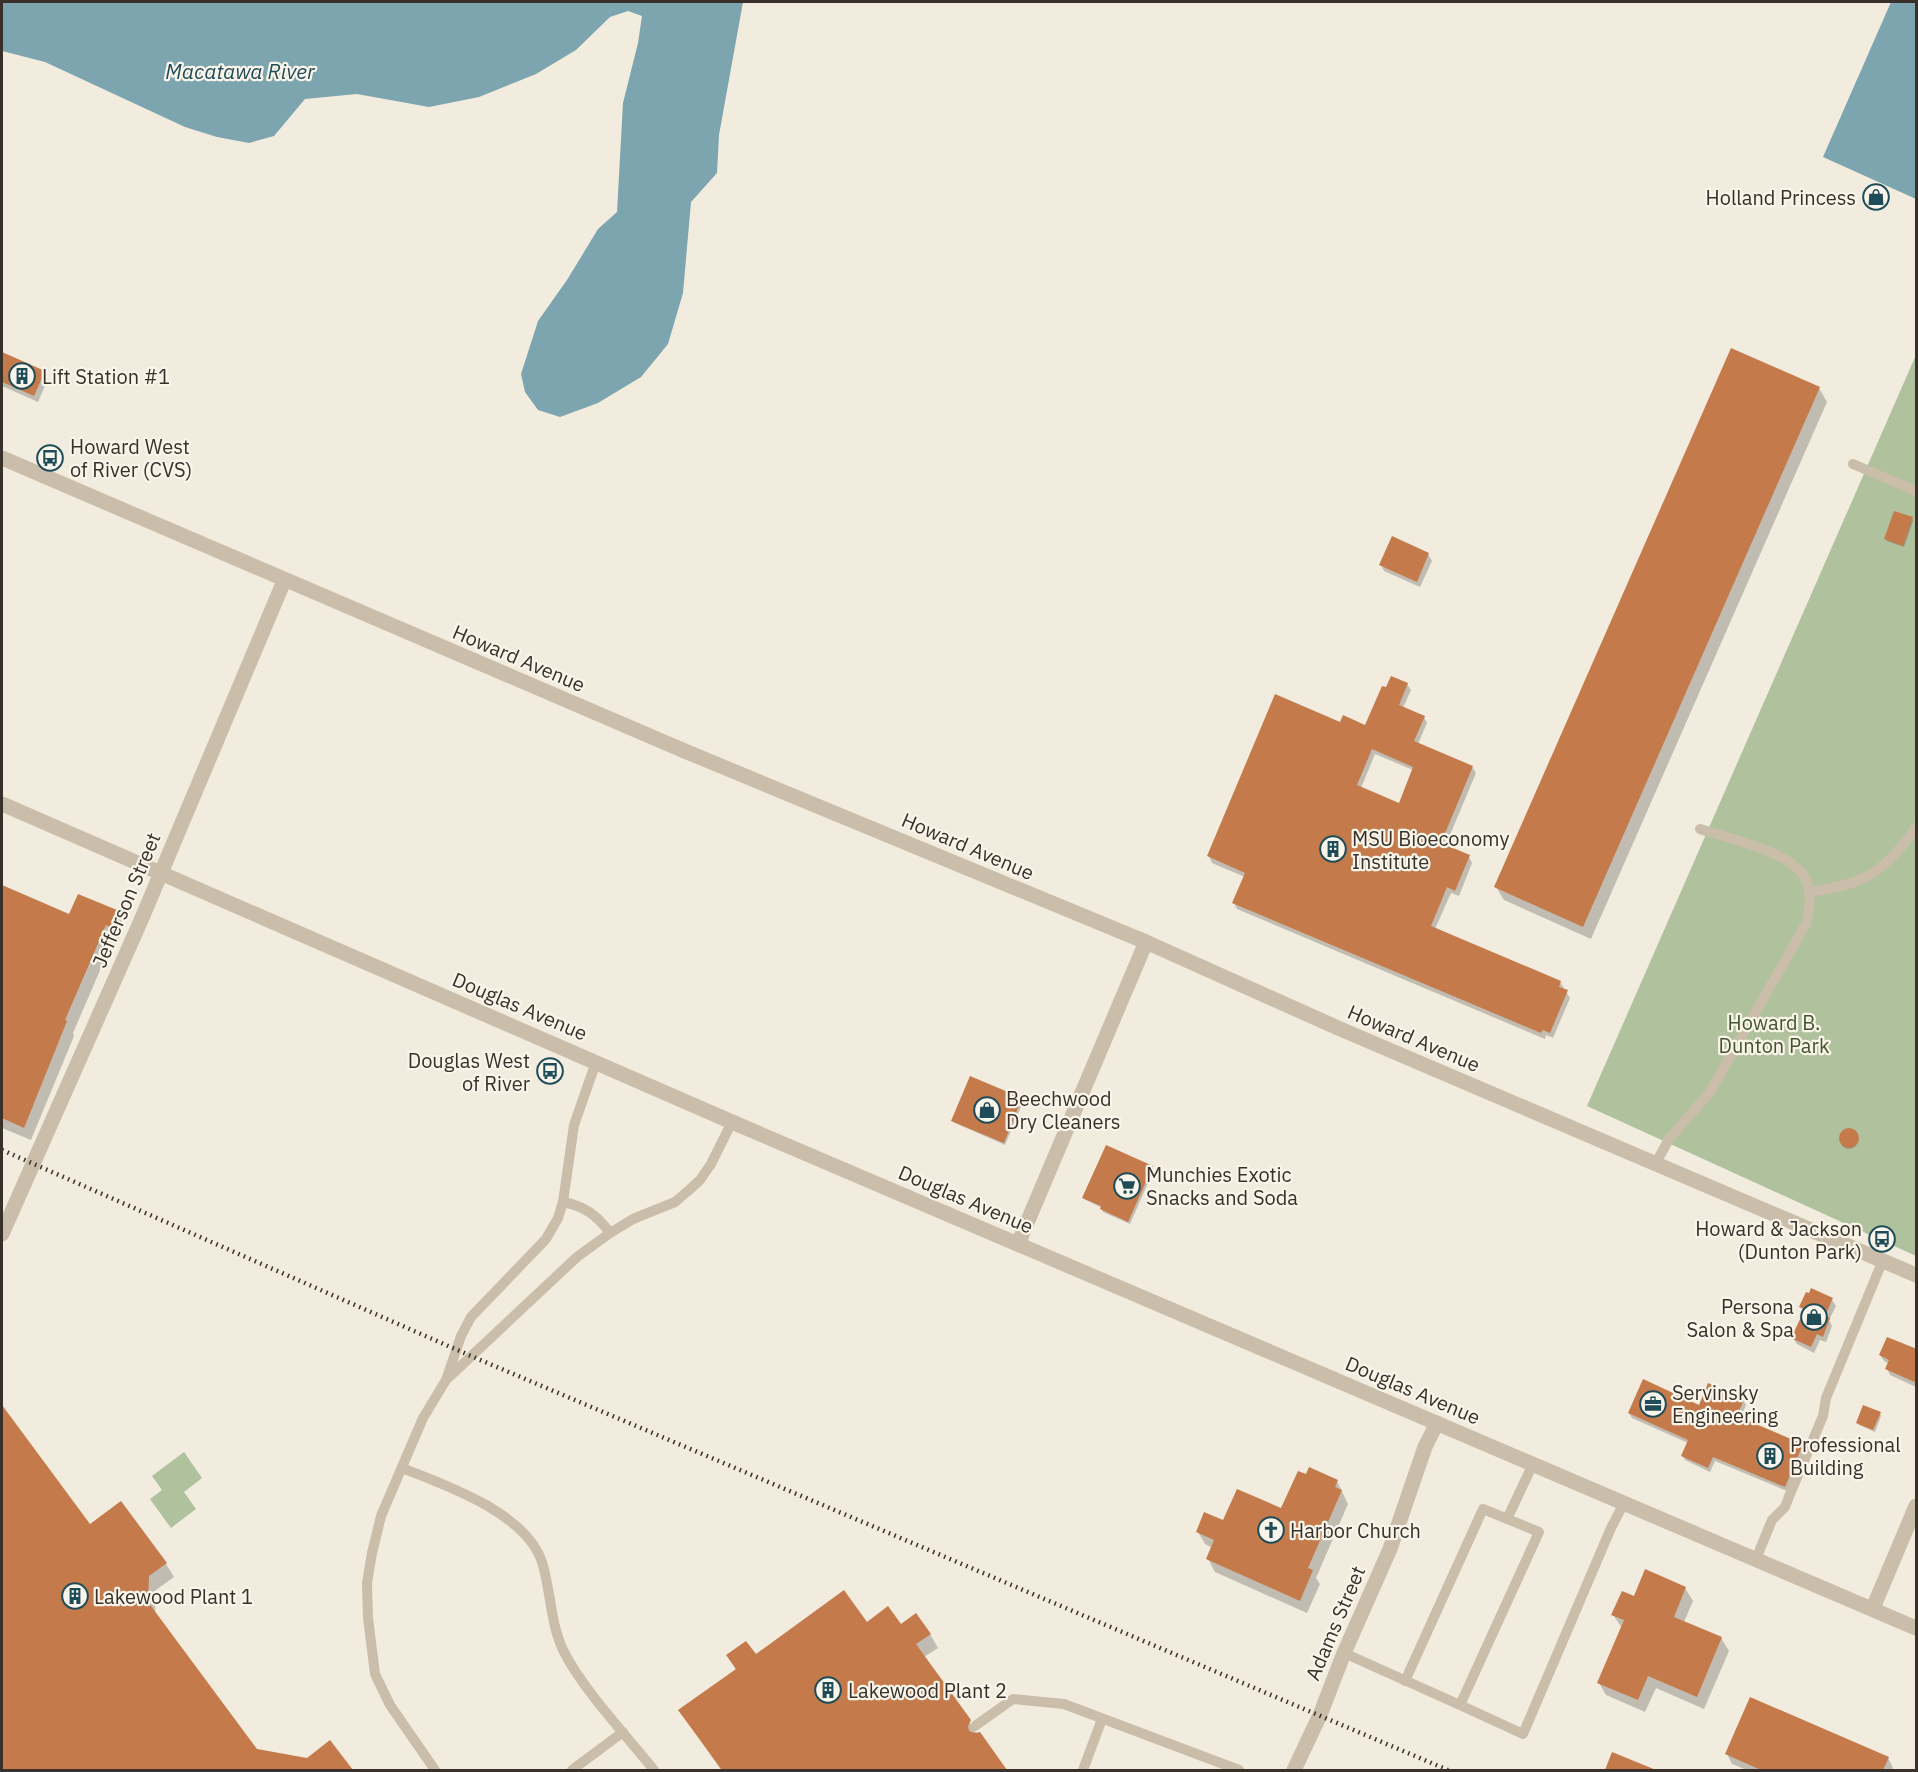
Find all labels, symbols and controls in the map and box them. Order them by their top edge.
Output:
water label: Macatawa River [165,57,316,85]
shop icon: Holland Princess [1861,182,1891,212]
place label: Holland Princess [1706,184,1856,211]
building icon: Lift Station #1 [7,361,37,391]
place label: Lift Station #1 [42,363,170,390]
place label: Howard West of River (CVS) [70,433,192,483]
bus stop icon: Howard West of River (CVS) [35,443,65,473]
street label: Howard Avenue [449,618,589,698]
street label: Howard Avenue [898,806,1038,886]
place label: MSU Bioeconomy Institute [1352,825,1509,875]
street label: Jefferson Street [85,828,167,972]
building icon: MSU Bioeconomy Institute [1318,834,1348,864]
street label: Douglas Avenue [448,965,592,1047]
street label: Howard Avenue [1344,998,1484,1078]
park label: Howard B. Dunton Park [1719,1009,1830,1059]
place label: Douglas West of River [408,1047,530,1097]
bus stop icon: Douglas West of River [535,1056,565,1086]
place label: Beechwood Dry Cleaners [1006,1085,1121,1135]
shop icon: Beechwood Dry Cleaners [972,1095,1002,1125]
street label: Douglas Avenue [894,1158,1038,1240]
place label: Munchies Exotic Snacks and Soda [1146,1161,1298,1211]
supermarket icon: Munchies Exotic Snacks and Soda [1112,1171,1142,1201]
place label: Howard & Jackson (Dunton Park) [1695,1215,1862,1265]
bus stop icon: Howard & Jackson (Dunton Park) [1867,1224,1897,1254]
place label: Persona Salon & Spa [1686,1293,1794,1343]
shop icon: Persona Salon & Spa [1799,1302,1829,1332]
street label: Douglas Avenue [1341,1349,1485,1431]
place label: Servinsky Engineering [1672,1379,1779,1429]
office icon: Servinsky Engineering [1638,1389,1668,1419]
place label: Professional Building [1790,1431,1901,1481]
building icon: Professional Building [1755,1441,1785,1471]
church icon: Harbor Church [1256,1515,1286,1545]
place label: Harbor Church [1290,1517,1421,1544]
street label: Adams Street [1299,1562,1371,1684]
building icon: Lakewood Plant 1 [60,1581,90,1611]
place label: Lakewood Plant 1 [94,1583,253,1610]
building icon: Lakewood Plant 2 [813,1675,843,1705]
place label: Lakewood Plant 2 [848,1677,1007,1704]

